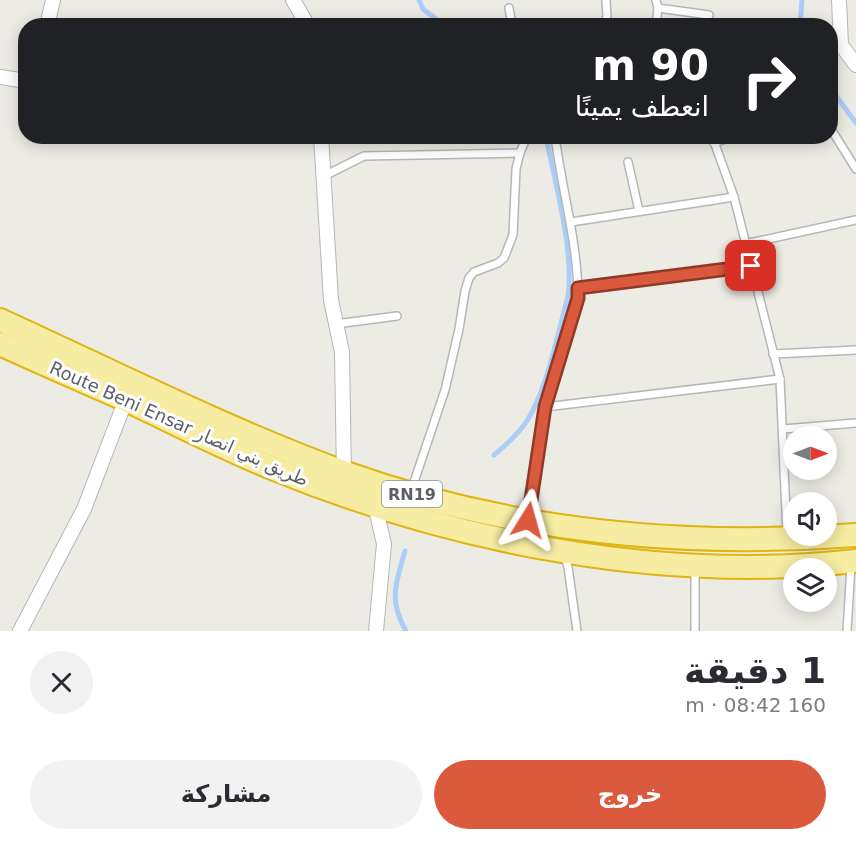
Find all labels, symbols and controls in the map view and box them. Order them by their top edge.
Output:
text: 90 m [592,41,709,90]
icon: right [730,42,808,120]
text: انعطف يمينًا [575,91,709,122]
pin [725,240,776,291]
icon: arrive [734,249,767,282]
street label: Route Beni Ensar طريق بني انصار [46,357,312,491]
north arrow [783,426,837,480]
map controls [783,426,837,612]
road number: RN19 [382,481,442,507]
position arrow [496,488,560,552]
button: sound [783,492,837,546]
button: layers [783,558,837,612]
text: 1 دقيقة [684,650,826,691]
button: close [30,651,93,714]
text: 160 m · 08:42 [685,693,826,717]
button: مشاركة [30,760,422,829]
button: خروج [434,760,826,829]

